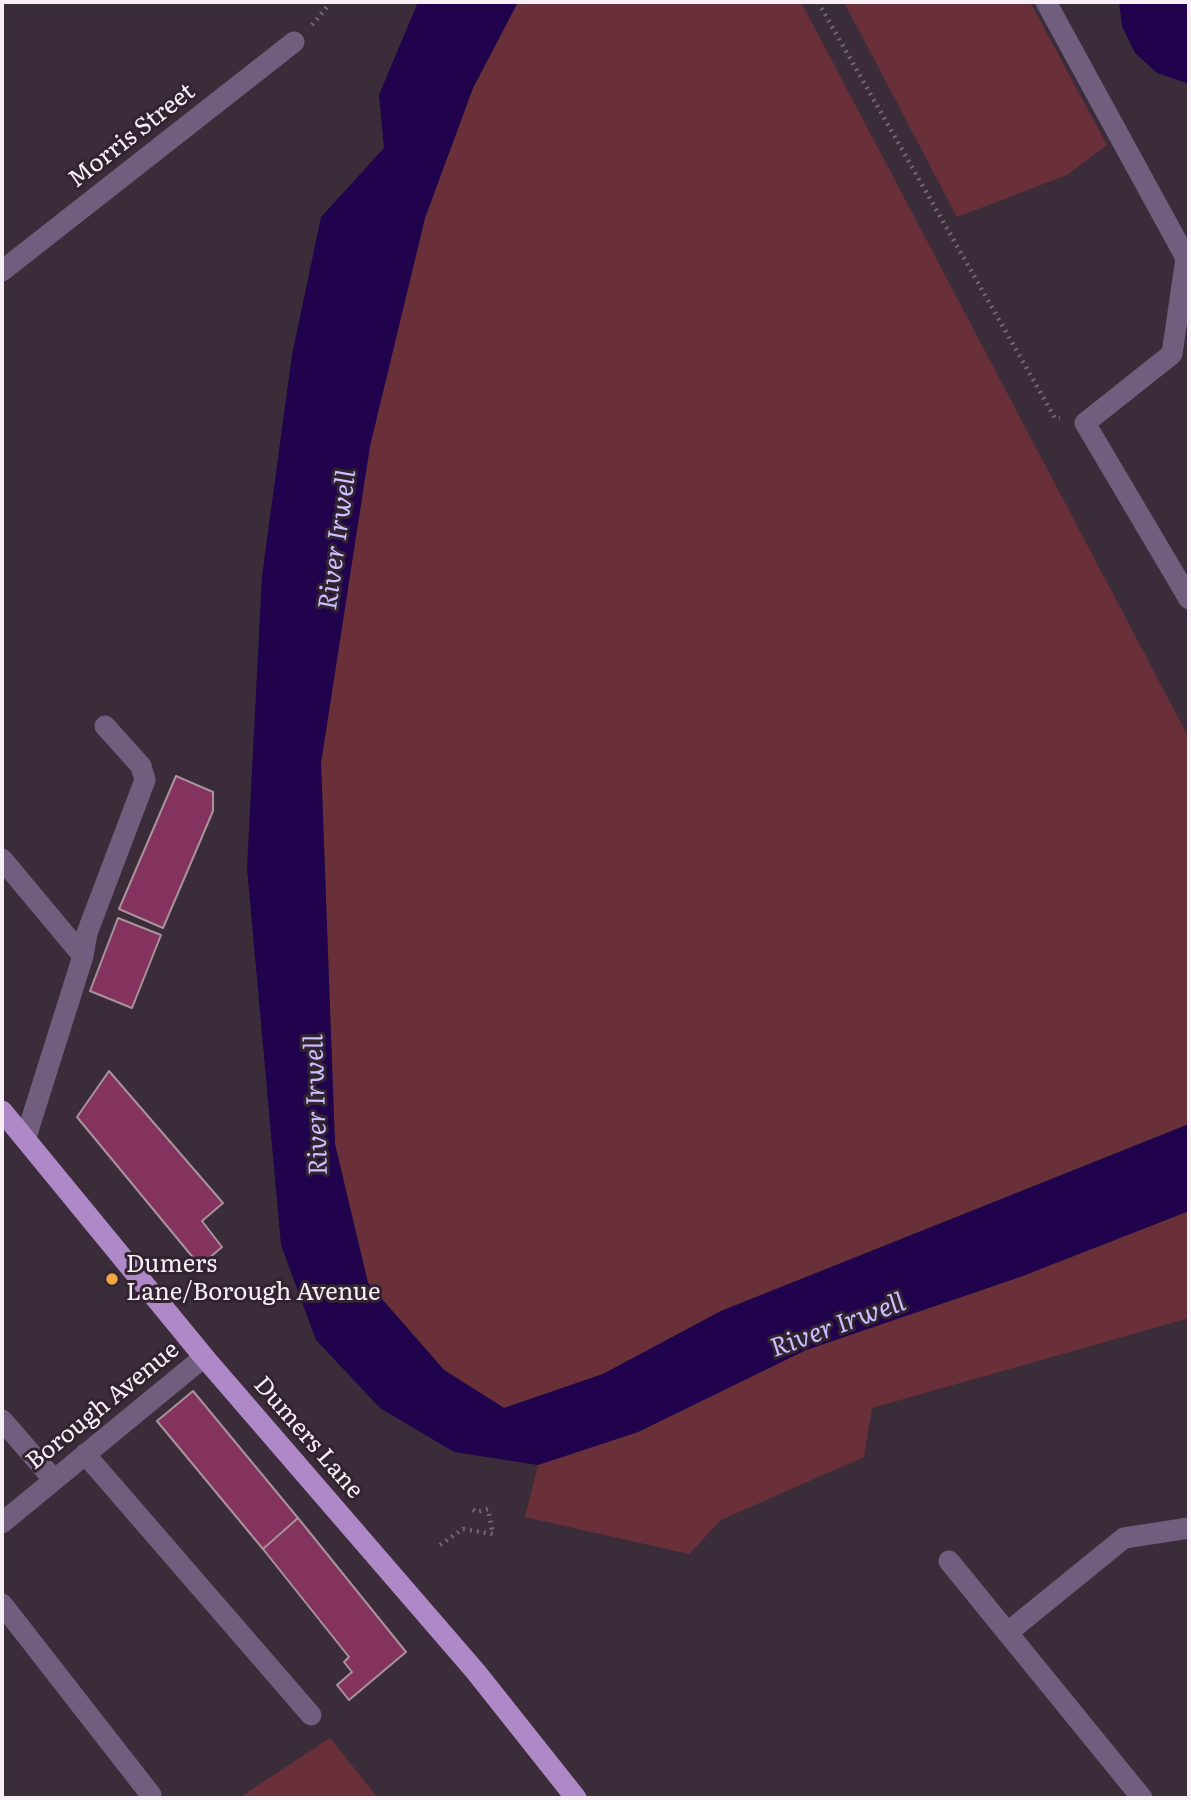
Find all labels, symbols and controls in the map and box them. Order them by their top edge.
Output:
street label: Morris Street [63,78,201,194]
water label: River Irwell [313,468,363,612]
water label: River Irwell [299,1034,335,1176]
place label: Dumers Lane/Borough Avenue [126,1251,380,1307]
marker: Dumers Lane/Borough Avenue [104,1271,120,1287]
water label: River Irwell [766,1287,910,1365]
street label: Borough Avenue [21,1336,185,1476]
street label: Dumers Lane [247,1371,369,1505]

